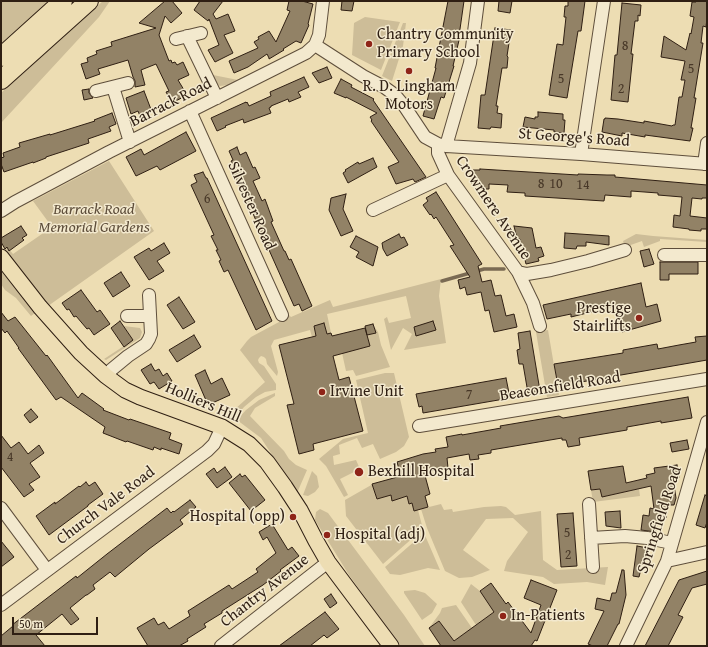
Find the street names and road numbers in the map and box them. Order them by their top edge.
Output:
street label: Barrack Road [127,74,215,132]
street label: St George's Road [518,125,630,151]
street label: Crowmere Avenue [451,152,535,264]
street label: Silvester Road [223,159,279,253]
street label: Beaconsfield Road [498,368,622,406]
street label: Holliers Hill [162,378,244,428]
street label: Church Vale Road [53,463,159,549]
street label: Springfield Road [634,464,686,576]
street label: Chantry Avenue [217,550,313,632]

